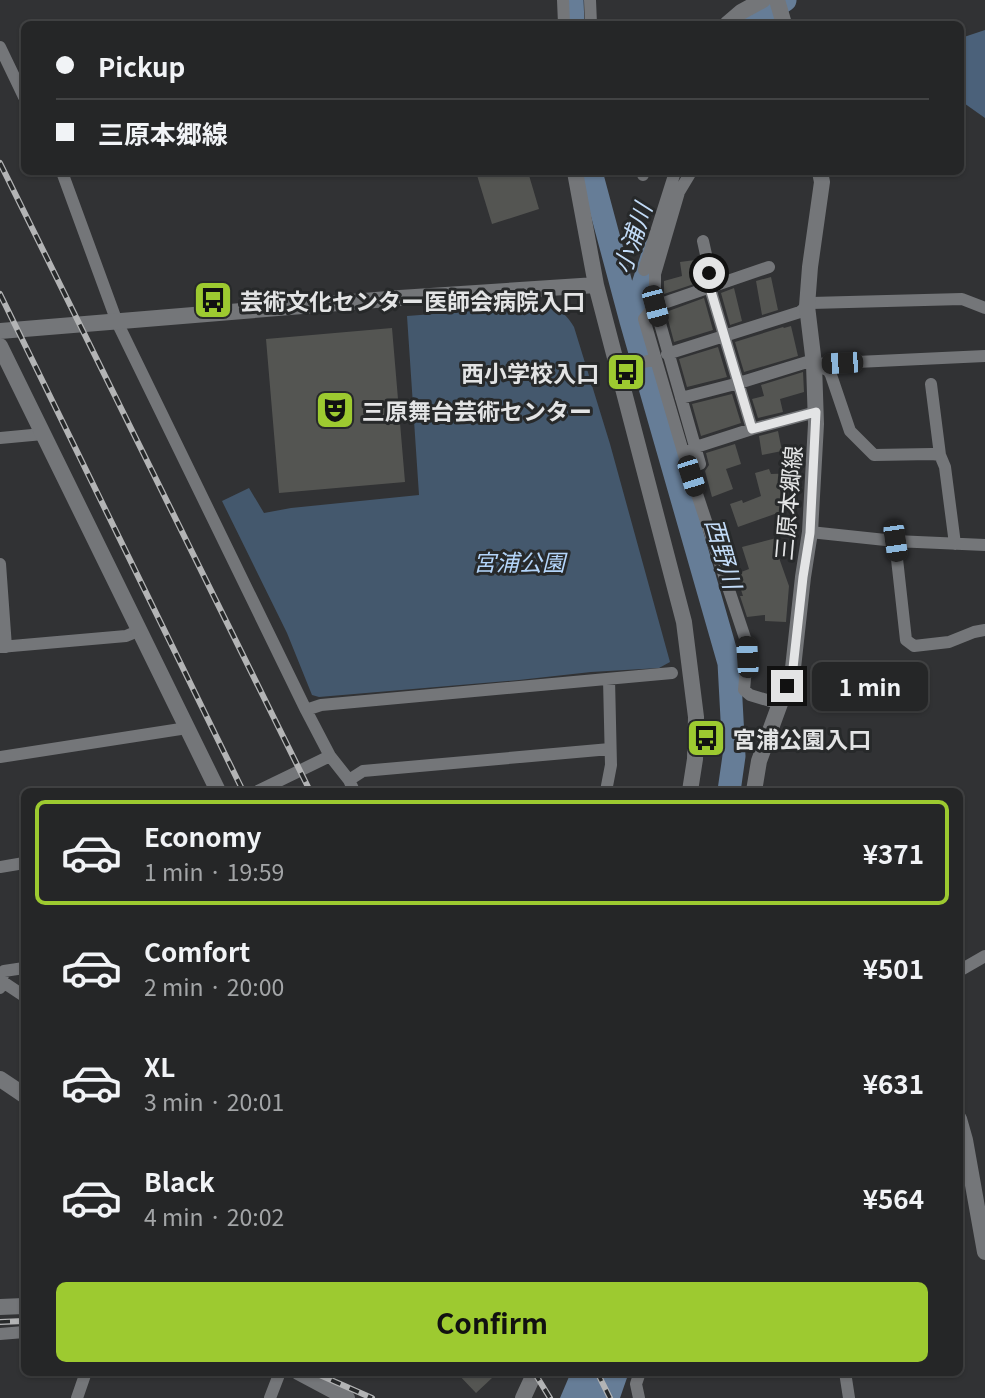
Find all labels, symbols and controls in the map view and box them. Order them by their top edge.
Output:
text: Pickup [98,47,185,84]
text: 三原本郷線 [98,114,228,151]
water label: 小浦川 [603,196,660,278]
route start [693,257,725,289]
bus stop icon: 芸術文化センター医師会病院入口 [192,279,234,321]
place label: 芸術文化センター医師会病院入口 [240,283,585,317]
car [640,283,671,329]
bus stop icon: 西小学校入口 [605,351,647,393]
car [821,351,864,375]
place label: 西小学校入口 [461,355,599,389]
theatre icon: 三原舞台芸術センター [314,389,356,431]
place label: 三原舞台芸術センター [362,393,592,427]
street label: 三原本郷線 [765,444,809,562]
car [675,453,708,499]
water label: 西野川 [698,514,753,595]
car [882,519,909,563]
park label: 宮浦公園 [473,544,568,578]
car [736,635,759,679]
callout: 1 min [812,662,927,710]
text: 1 min [839,669,901,703]
route end [771,670,803,702]
bus stop icon: 宮浦公園入口 [685,717,727,759]
place label: 宮浦公園入口 [733,721,871,755]
text: Economy [144,817,262,854]
icon: car [60,821,123,884]
text: ¥371 [863,834,924,871]
text: 1 min · 19:59 [144,854,284,888]
text: Comfort [144,932,250,969]
icon: car [60,936,123,999]
text: ¥501 [863,949,924,986]
text: 2 min · 20:00 [144,969,284,1003]
text: XL [144,1047,175,1084]
icon: car [60,1051,123,1114]
text: ¥631 [863,1064,924,1101]
text: 3 min · 20:01 [144,1084,284,1118]
text: Black [144,1162,215,1199]
icon: car [60,1166,123,1229]
text: ¥564 [863,1179,924,1216]
text: 4 min · 20:02 [144,1199,284,1233]
button: Confirm [56,1282,928,1362]

